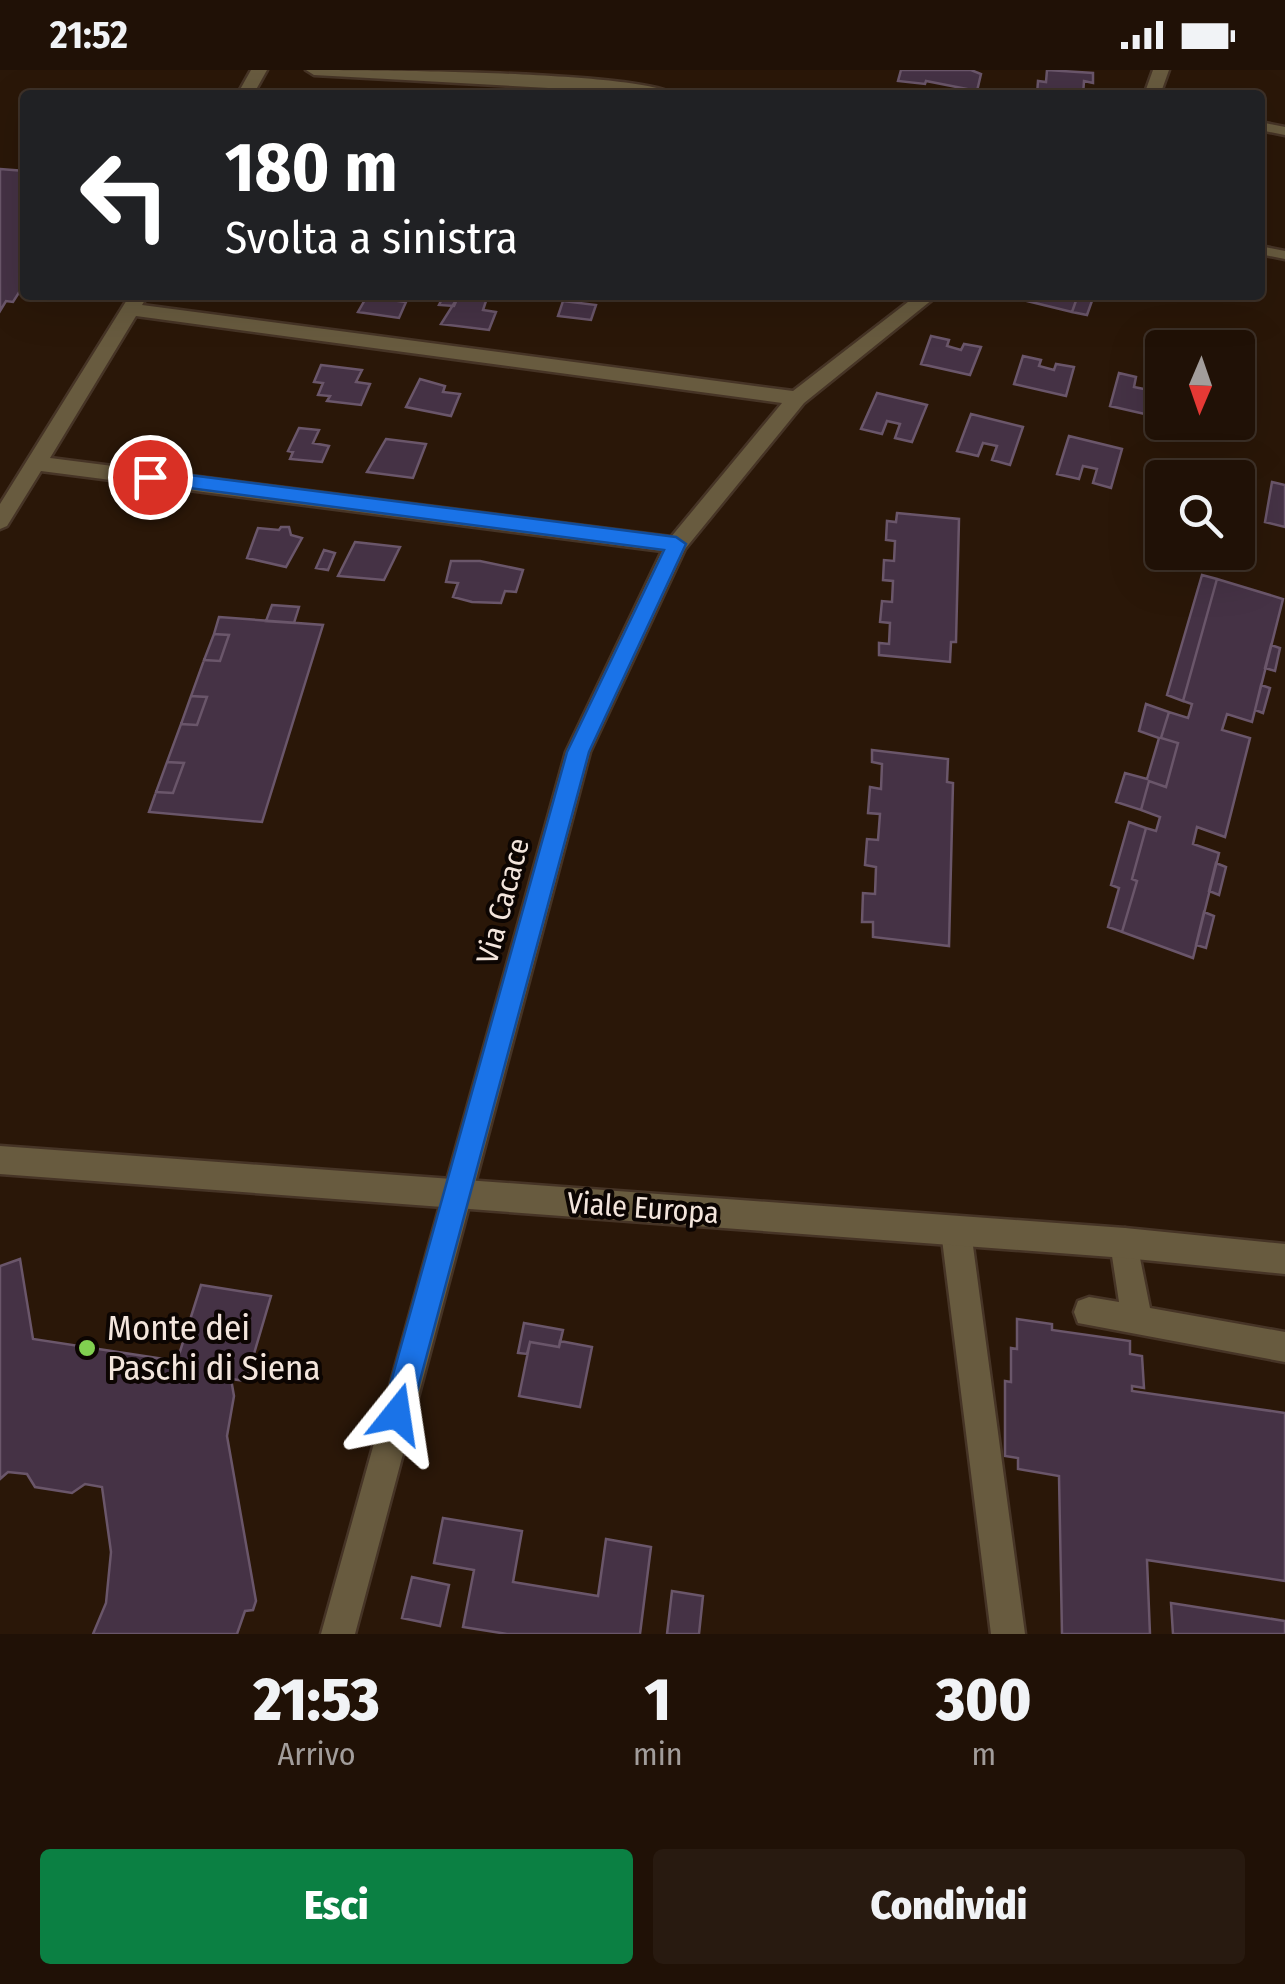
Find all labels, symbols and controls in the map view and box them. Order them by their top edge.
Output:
text: 21:52 [50,12,128,58]
text: 180 m [225,126,398,210]
icon: left [60,130,190,260]
text: Svolta a sinistra [225,211,518,265]
north arrow [1145,330,1255,440]
map controls [1145,330,1255,570]
pin [108,435,193,520]
icon: arrive [123,450,178,505]
button: search [1145,460,1255,570]
street label: Via Cacace [469,834,537,968]
street label: Viale Europa [566,1185,720,1231]
place label: Monte dei Paschi di Siena [107,1307,321,1389]
marker: Monte dei Paschi di Siena [76,1337,98,1359]
position arrow [345,1362,449,1466]
text: 21:53 [254,1664,380,1736]
text: 1 [645,1664,671,1736]
text: 300 [936,1664,1031,1736]
text: Arrivo [277,1735,356,1773]
text: min [633,1735,683,1773]
text: m [971,1735,996,1773]
button: Esci [40,1849,633,1964]
button: Condividi [653,1849,1245,1964]

